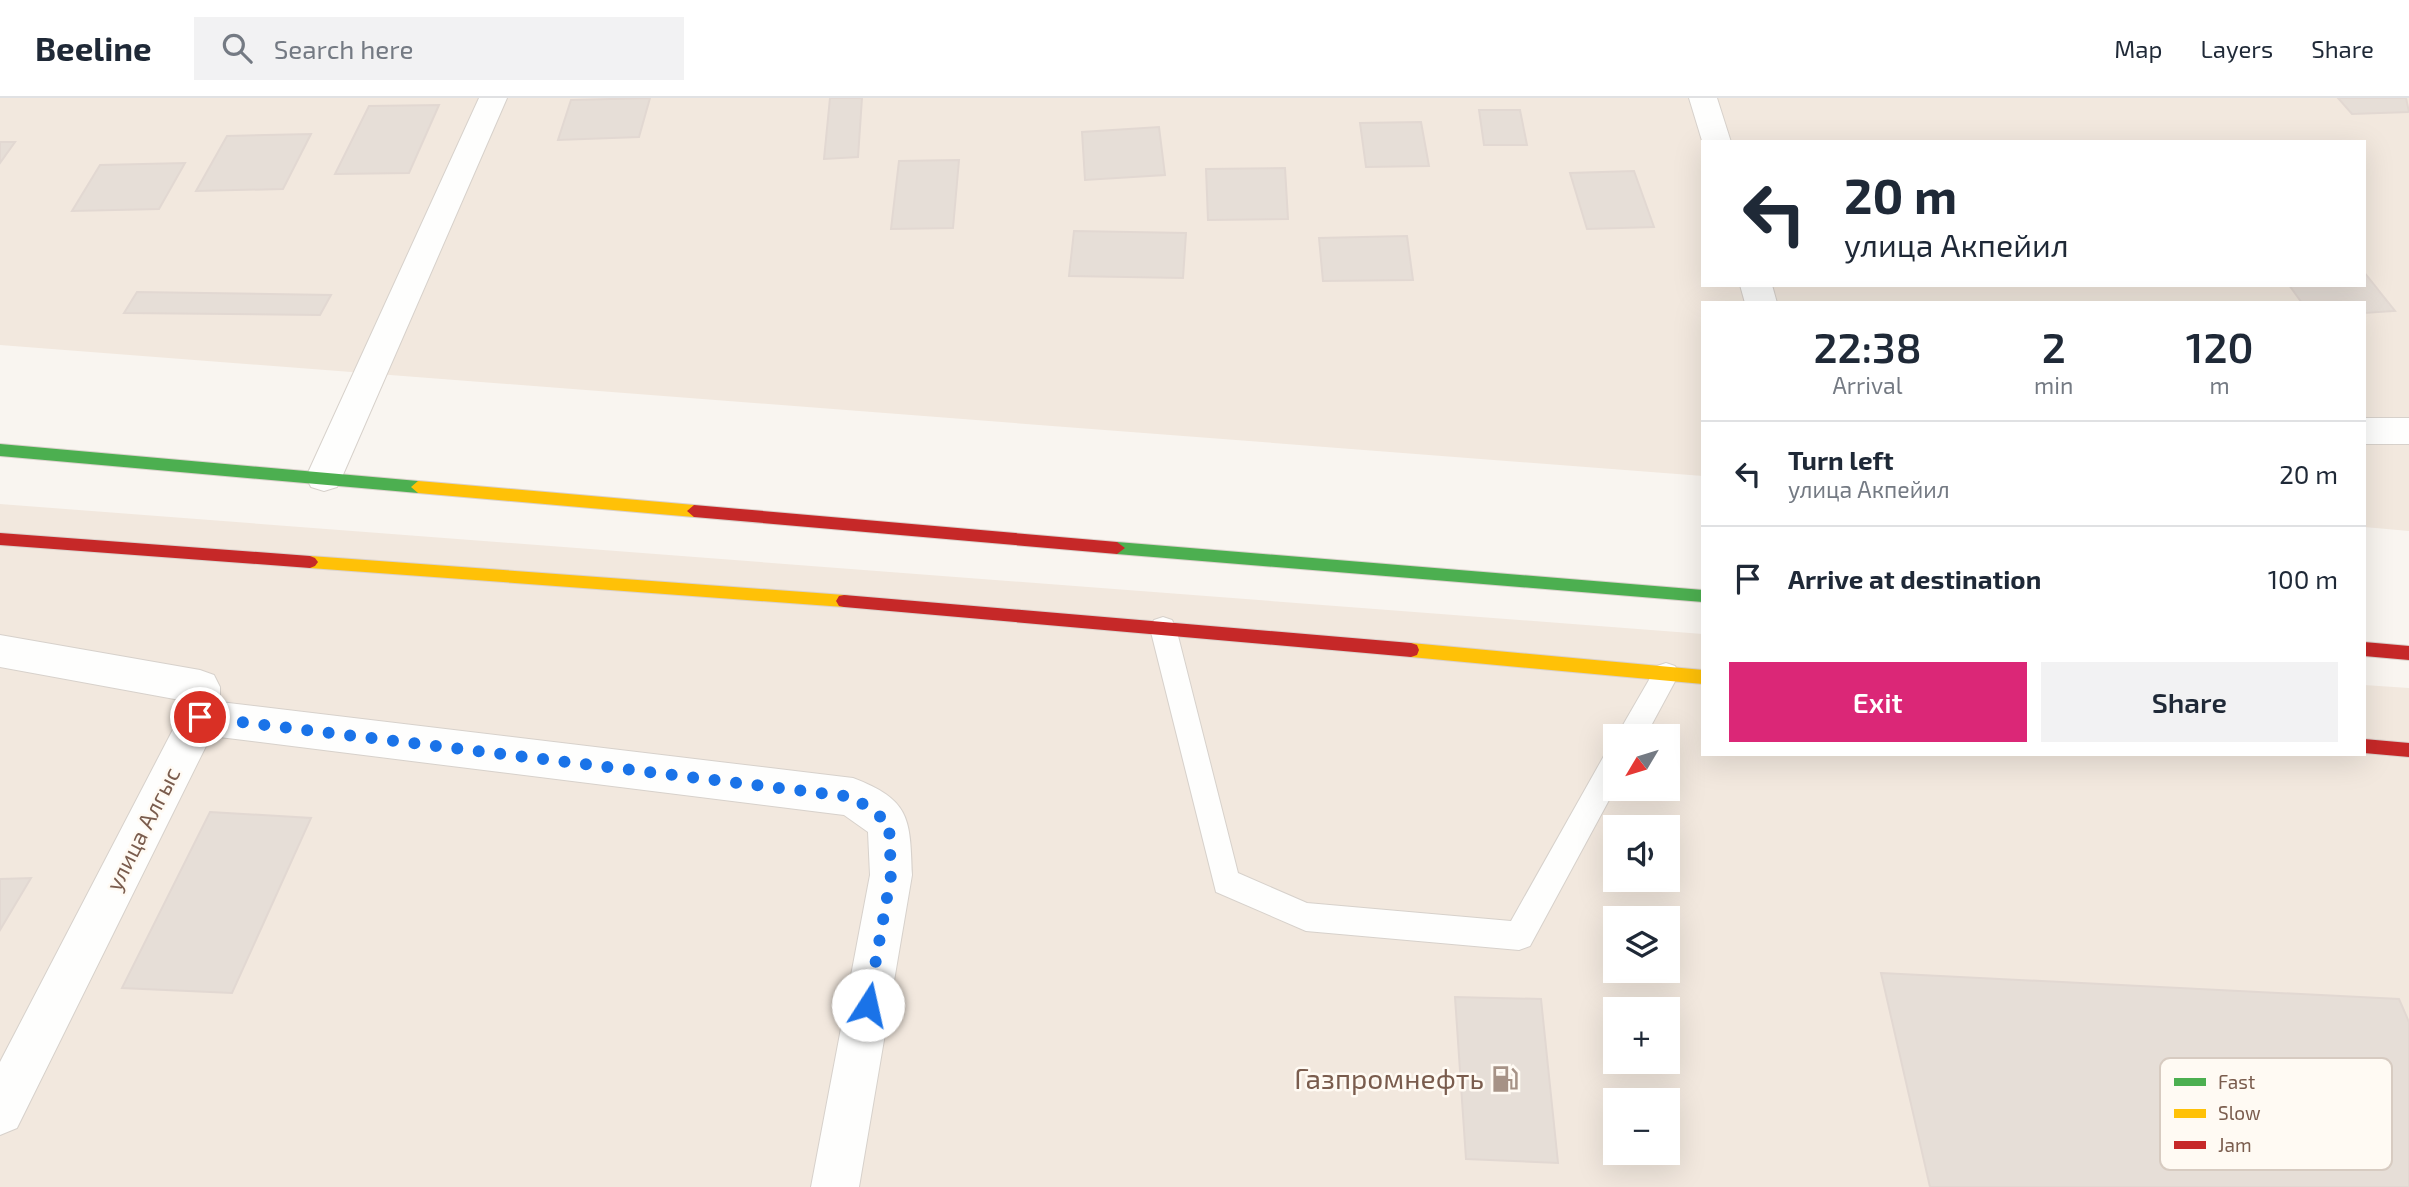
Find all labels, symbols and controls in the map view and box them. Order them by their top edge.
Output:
search box [194,17,684,80]
text: Beeline [35,28,152,68]
icon: search [218,29,256,67]
text: Search here [274,33,413,64]
text: Map [2114,34,2162,63]
text: Layers [2200,34,2273,63]
text: Share [2311,34,2374,63]
text: 20 m [1844,165,1957,224]
icon: left [1729,168,1820,259]
text: улица Акпейил [1844,225,2069,263]
text: 22:38 [1814,321,1922,371]
text: 2 [2042,321,2066,371]
text: 120 [2186,321,2253,371]
text: Arrival [1833,371,1903,399]
text: min [2034,371,2073,399]
text: m [2210,371,2230,399]
text: Turn left [1788,444,1894,475]
icon: left [1729,455,1767,493]
text: 20 m [2279,458,2338,489]
text: улица Акпейил [1788,475,1950,503]
icon: arrive [1729,560,1767,598]
text: Arrive at destination [1788,563,2041,594]
text: 100 m [2268,563,2338,594]
button: Exit [1729,662,2027,742]
button: Share [2041,662,2338,742]
pin [170,687,230,747]
icon: arrive [181,698,219,736]
north arrow [1603,724,1680,802]
map controls [1603,724,1680,1165]
street label: улица Алгыс [99,762,186,896]
button: sound [1603,815,1680,892]
button: layers [1603,906,1680,983]
position arrow [831,968,905,1042]
button: + [1603,997,1680,1074]
legend [2160,1058,2392,1170]
place label: Газпромнефть [1294,1061,1484,1095]
fuel station icon: Газпромнефть [1490,1064,1520,1094]
text: Fast [2218,1070,2255,1093]
button: − [1603,1088,1680,1165]
text: Slow [2218,1101,2261,1124]
text: Jam [2218,1133,2252,1156]

